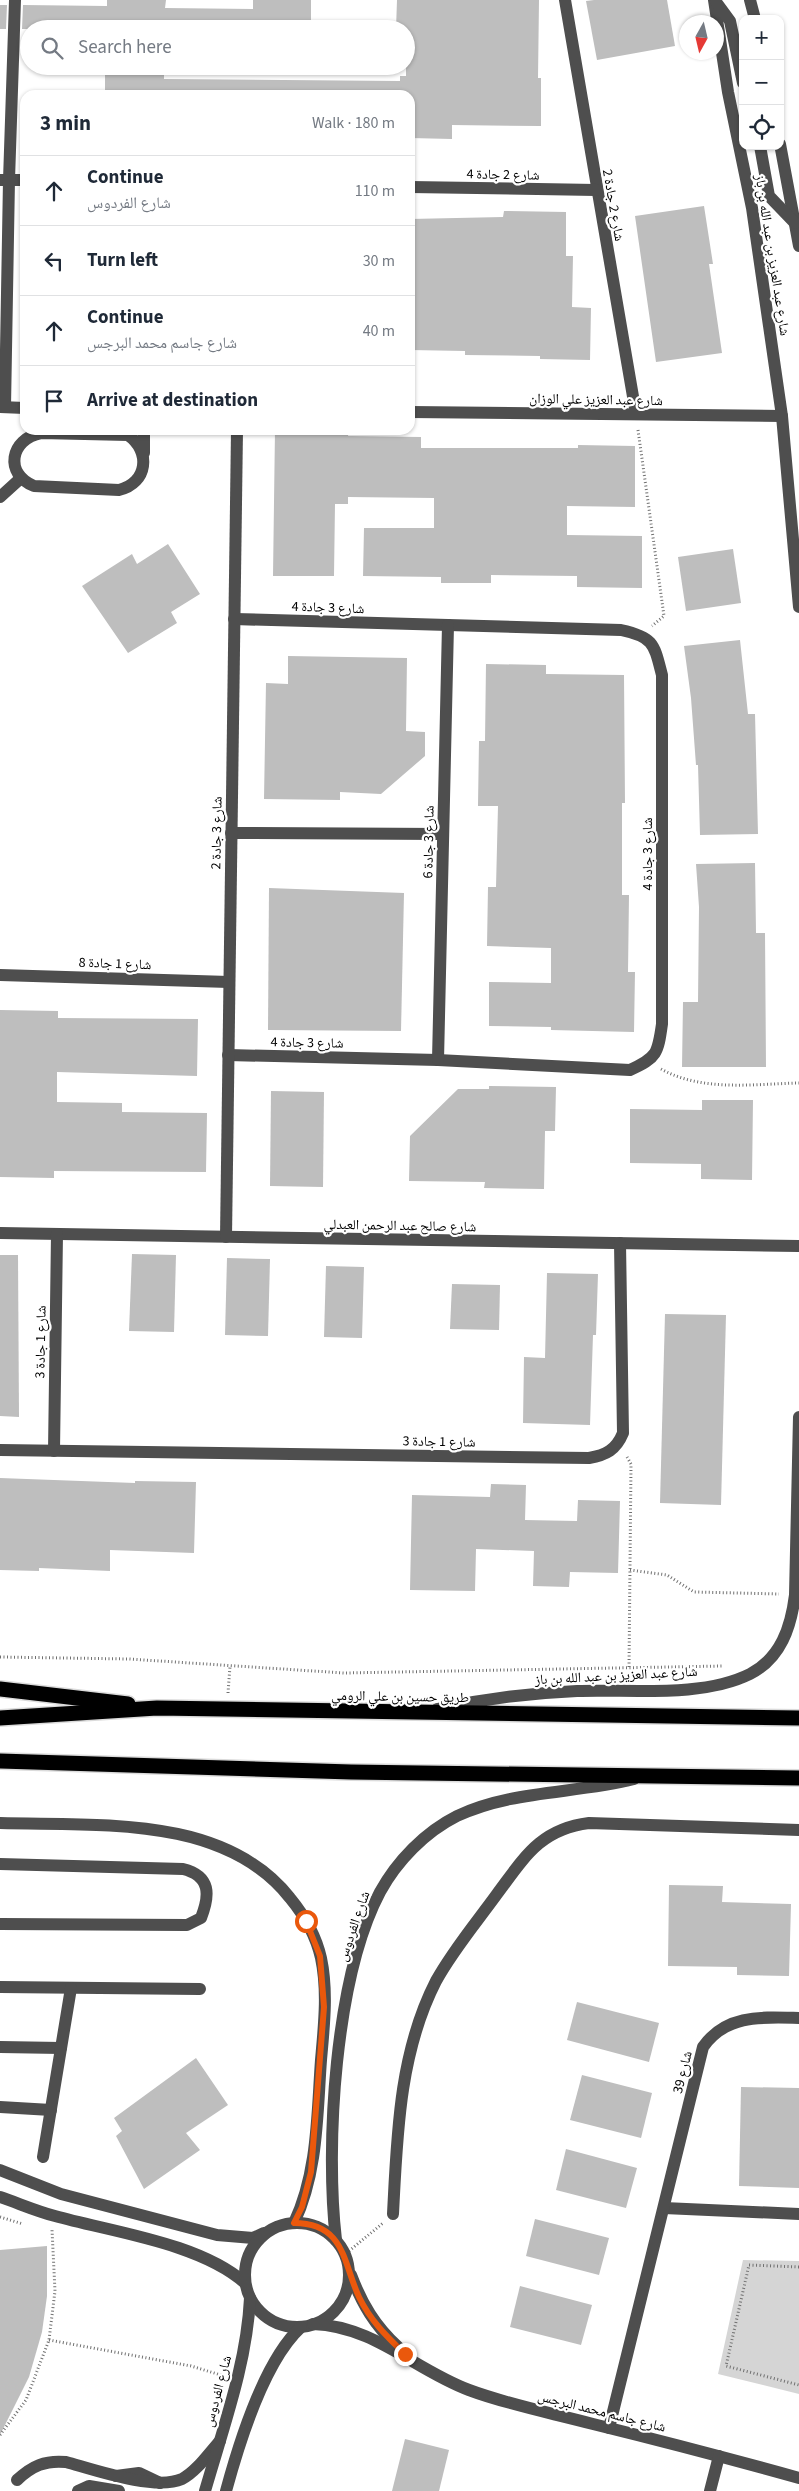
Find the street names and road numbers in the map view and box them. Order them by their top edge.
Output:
street label: شارع 2 جادة 4 [466,164,540,186]
street label: شارع 2 جادة 2 [597,168,629,243]
street label: شارع عبد العزيز بن عبد الله بن باز [749,172,795,337]
street label: شارع عبد العزيز علي الوزان [529,389,663,412]
street label: شارع 3 جادة 4 [291,597,365,619]
street label: شارع 3 جادة 2 [206,796,228,870]
street label: شارع 3 جادة 6 [418,805,440,879]
street label: شارع 3 جادة 4 [638,818,658,890]
street label: شارع 1 جادة 8 [78,953,152,975]
street label: شارع 3 جادة 4 [270,1032,344,1054]
street label: شارع صالح عبد الرحمن العبدلي [323,1215,476,1238]
street label: شارع 1 جادة 3 [30,1305,52,1379]
street label: شارع 1 جادة 3 [402,1431,476,1453]
street label: شارع عبد العزيز بن عبد الله بن باز [533,1662,698,1690]
street label: طريق حسين بن علي الرومي [331,1686,469,1709]
street label: شارع الفردوس [333,1888,375,1964]
street label: شارع 39 [668,2049,698,2096]
street label: شارع الفردوس [199,2353,237,2429]
street label: شارع جاسم محمد البرجس [536,2386,668,2438]

